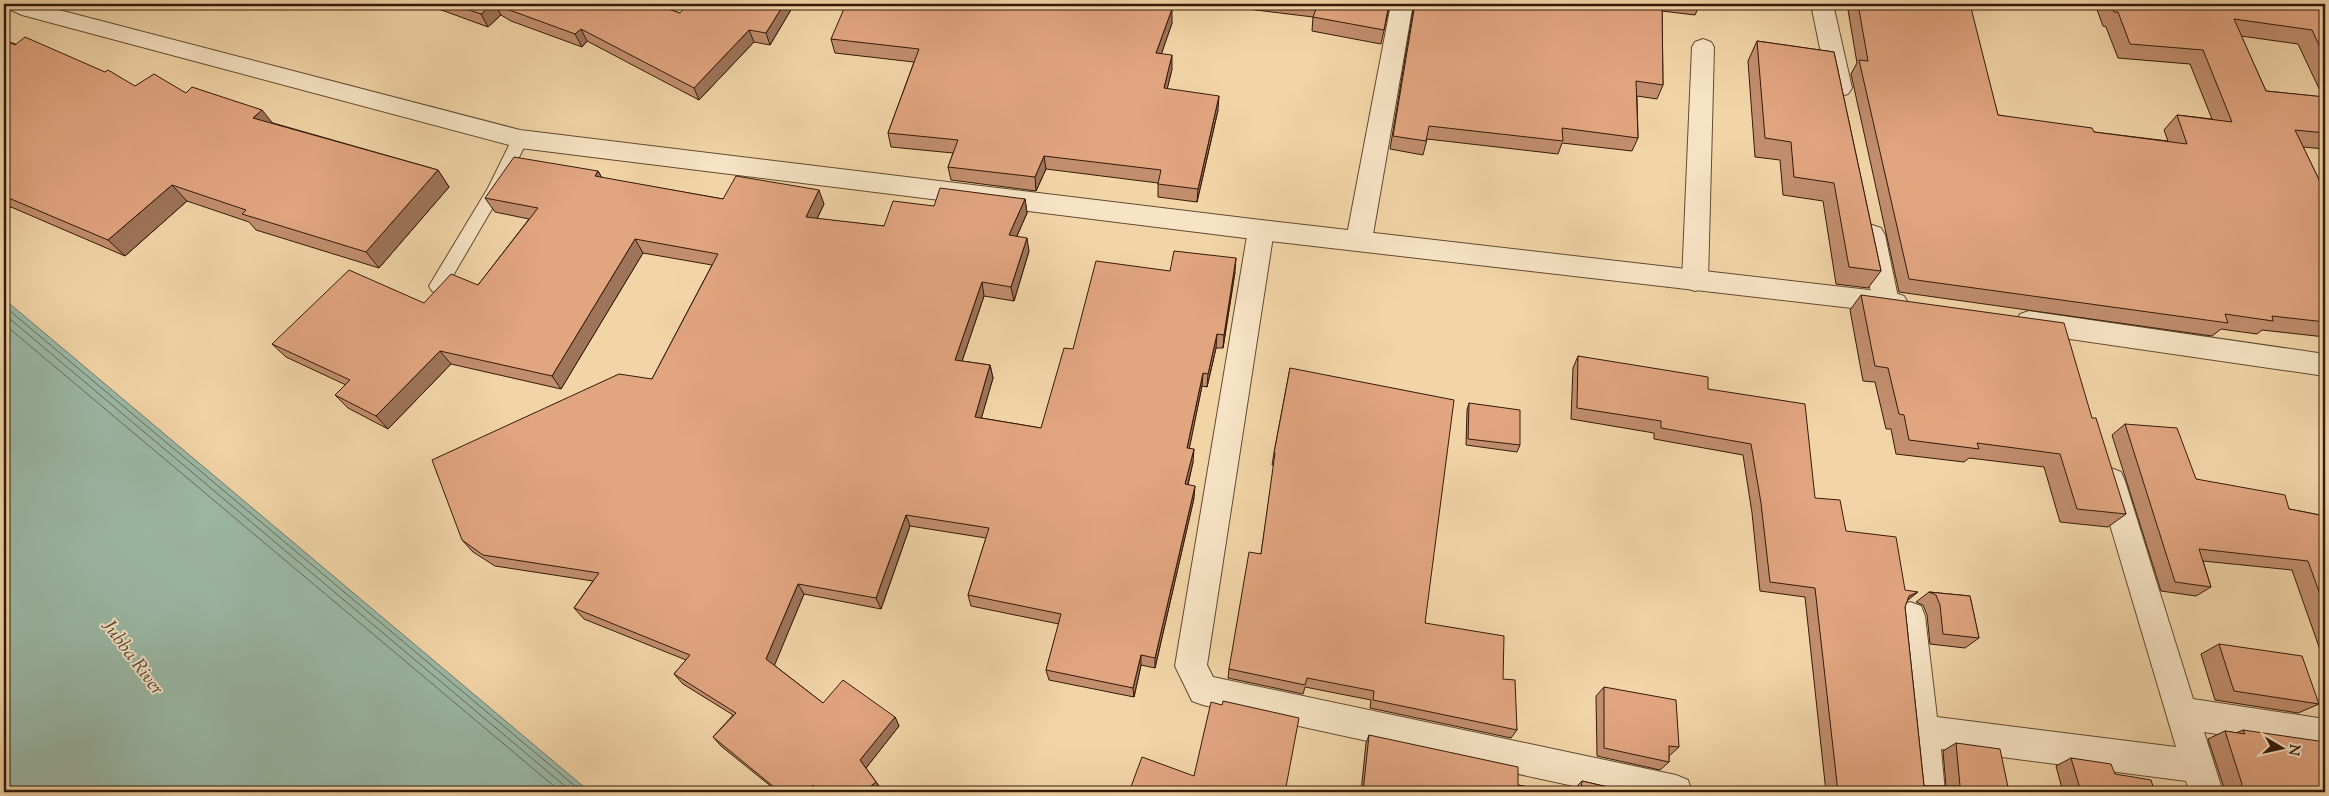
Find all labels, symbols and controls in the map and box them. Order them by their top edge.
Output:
water label: Jubba River [94,614,169,702]
north arrow [2256,724,2306,774]
text: N [2282,743,2304,757]

